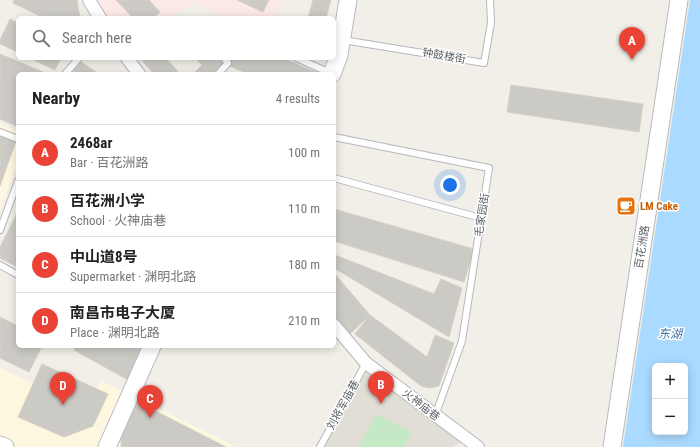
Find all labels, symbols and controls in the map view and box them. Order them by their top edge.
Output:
search box [16,16,336,60]
icon: search [30,27,52,49]
pin: A [619,27,645,60]
text: Search here [62,29,132,47]
street label: 钟鼓楼街 [421,46,467,66]
text: Nearby [32,88,80,108]
text: 4 results [276,91,320,106]
text: 2468ar [70,134,112,152]
text: A [41,145,49,160]
text: 100 m [288,145,320,160]
text: Bar · 百花洲路 [70,155,148,170]
your location [440,175,460,195]
text: 百花洲小学 [70,192,145,210]
street label: 毛家园街 [472,192,492,238]
cafe icon: LM Cake [615,195,637,217]
place label: LM Cake [640,200,678,213]
text: B [41,201,49,216]
text: 110 m [288,201,320,216]
text: School · 火神庙巷 [70,213,166,228]
street label: 百花洲路 [632,224,652,270]
text: 中山道8号 [70,248,138,266]
text: C [41,257,49,272]
text: 180 m [288,257,320,272]
text: Supermarket · 渊明北路 [70,269,196,284]
text: 南昌市电子大厦 [70,304,175,322]
text: D [41,313,49,328]
text: 210 m [288,313,320,328]
text: Place · 渊明北路 [70,325,160,340]
water label: 东湖 [658,327,684,341]
map controls [652,363,688,435]
button: + [652,363,688,399]
pin: B [368,371,394,404]
pin: D [50,372,76,405]
street label: 刘将军庙巷 [324,378,362,432]
pin: C [137,385,163,418]
street label: 火神庙巷 [400,386,442,424]
button: − [652,399,688,435]

